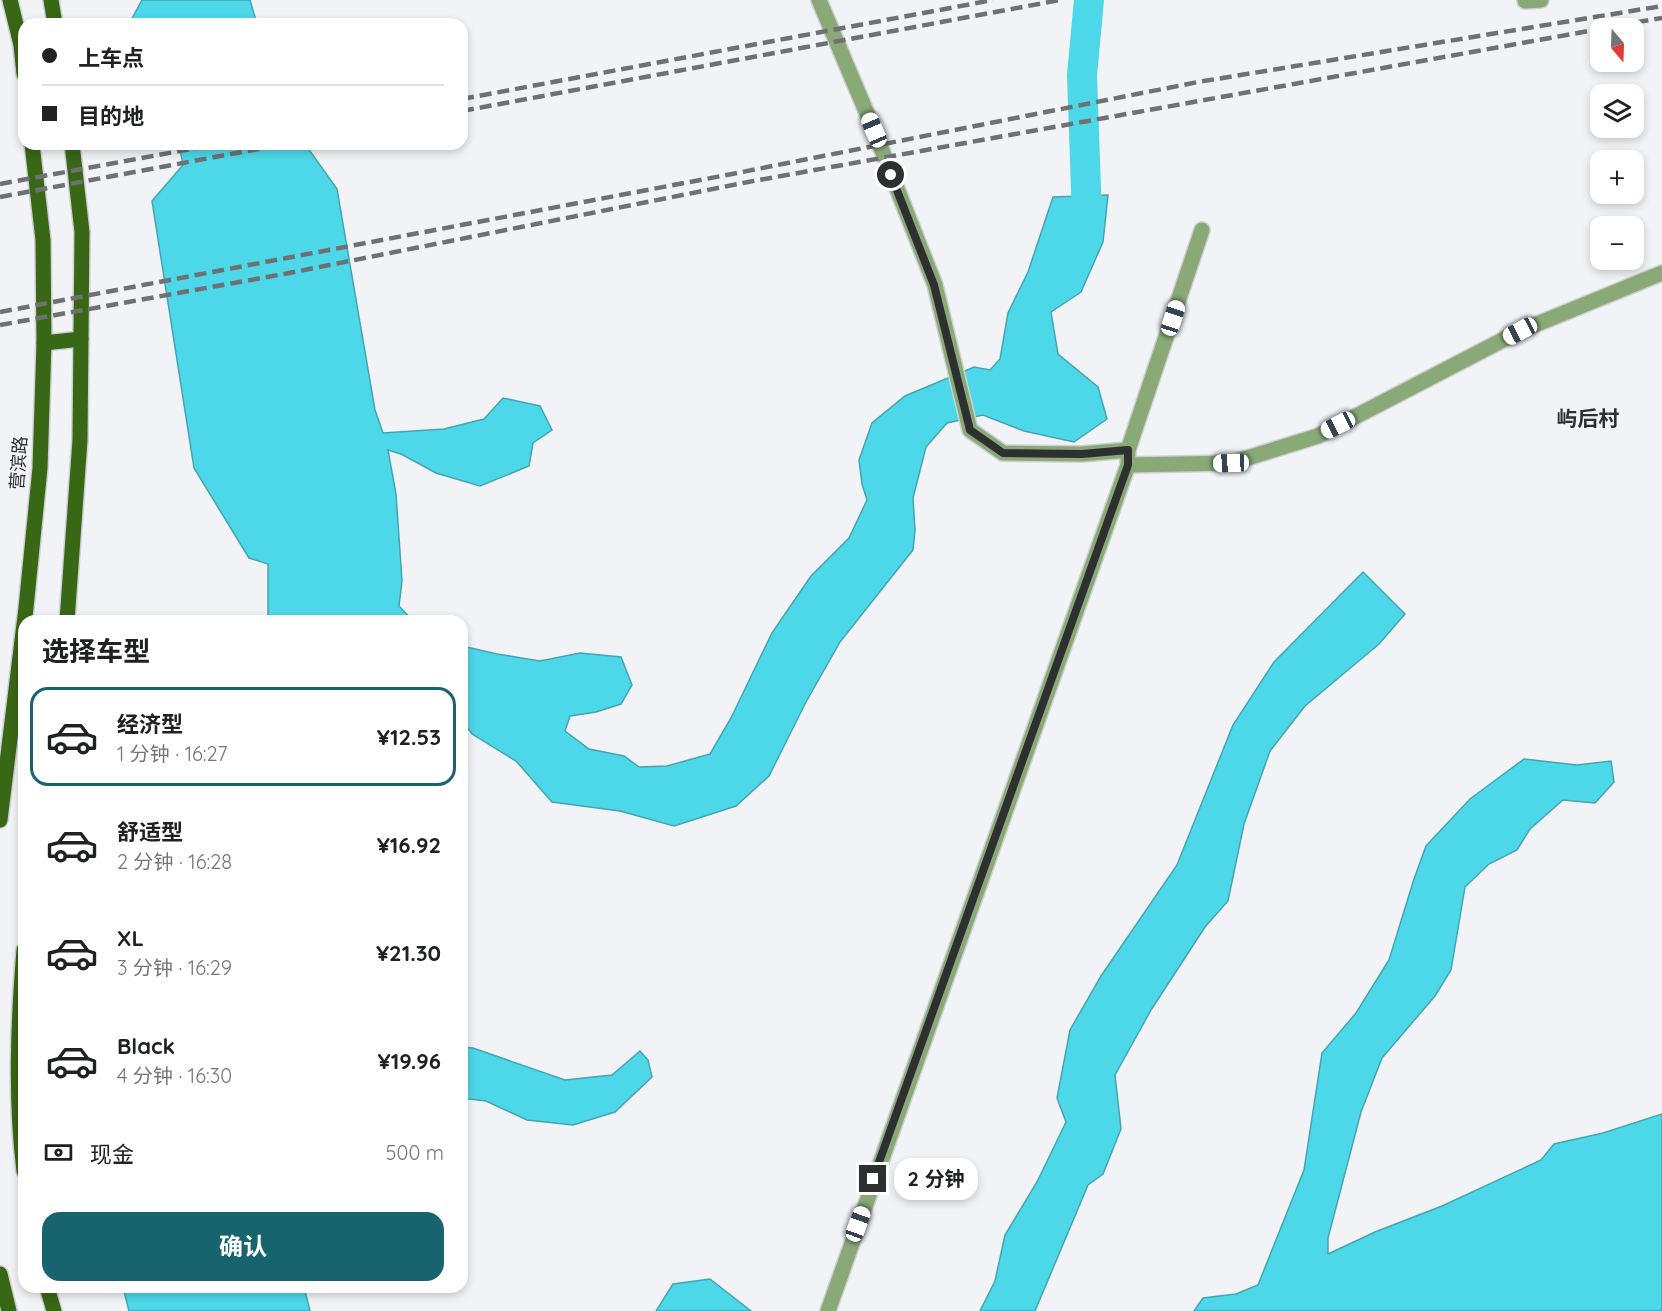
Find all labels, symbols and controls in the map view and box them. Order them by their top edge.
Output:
north arrow [1590,18,1644,72]
map controls [1590,18,1644,270]
text: 上车点 [78,44,144,72]
button: layers [1590,84,1644,138]
text: 目的地 [78,102,144,130]
car [859,110,889,150]
button: + [1590,150,1644,204]
route start [877,161,904,188]
button: − [1590,216,1644,270]
car [1159,298,1187,338]
car [1500,315,1540,347]
district label: 屿后村 [1557,405,1620,431]
car [1318,409,1358,441]
street label: 营滨路 [5,435,32,491]
car [1213,453,1249,473]
text: 选择车型 [42,634,150,668]
icon: car [45,710,99,764]
text: 经济型 [117,710,183,738]
text: ¥12.53 [377,723,441,751]
text: 1 分钟 · 16:27 [117,741,228,766]
icon: car [45,818,99,872]
text: 舒适型 [117,818,183,846]
text: ¥16.92 [377,831,441,859]
text: 2 分钟 · 16:28 [117,849,232,874]
text: XL [117,924,144,952]
icon: car [45,926,99,980]
text: ¥21.30 [376,939,441,967]
text: 3 分钟 · 16:29 [117,955,232,980]
text: Black [117,1032,175,1060]
icon: car [45,1034,99,1088]
text: ¥19.96 [378,1047,441,1075]
text: 4 分钟 · 16:30 [117,1063,232,1088]
icon: cash [42,1136,75,1169]
text: 现金 [90,1140,134,1168]
text: 500 m [386,1140,444,1165]
callout: 2 分钟 [894,1158,978,1200]
route end [859,1165,886,1192]
text: 2 分钟 [908,1166,964,1191]
car [843,1204,873,1244]
button: 确认 [42,1212,444,1281]

